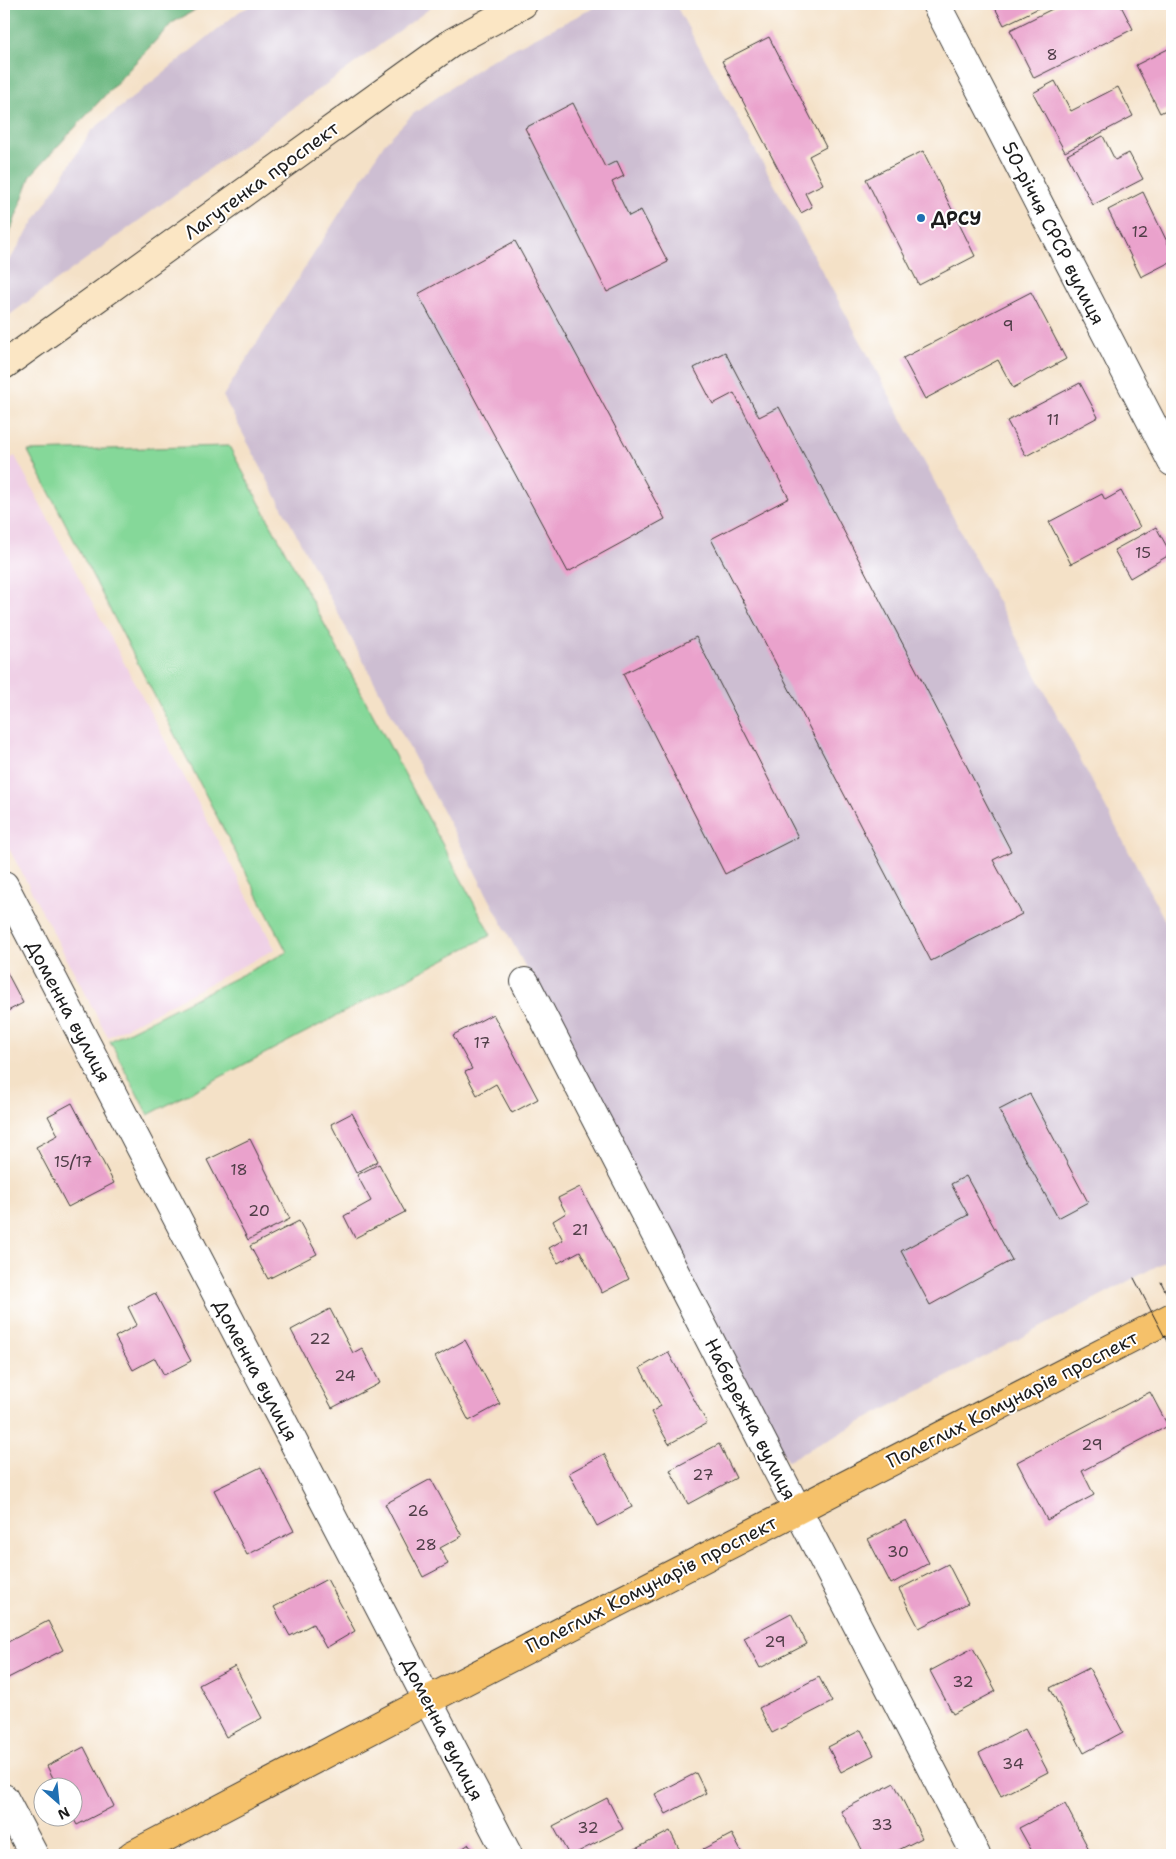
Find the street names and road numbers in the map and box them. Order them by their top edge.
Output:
street label: Лагутенка проспект [179,116,344,245]
street label: 50-річчя СРСР вулиця [996,137,1111,329]
street label: Доменна вулиця [21,936,117,1087]
street label: Доменна вулиця [208,1295,304,1446]
street label: Полеглих Комунарів проспект [882,1325,1142,1474]
street label: Набережна вулиця [699,1334,802,1504]
street label: Полеглих Комунарів проспект [521,1510,781,1659]
street label: Доменна вулиця [396,1653,489,1805]

